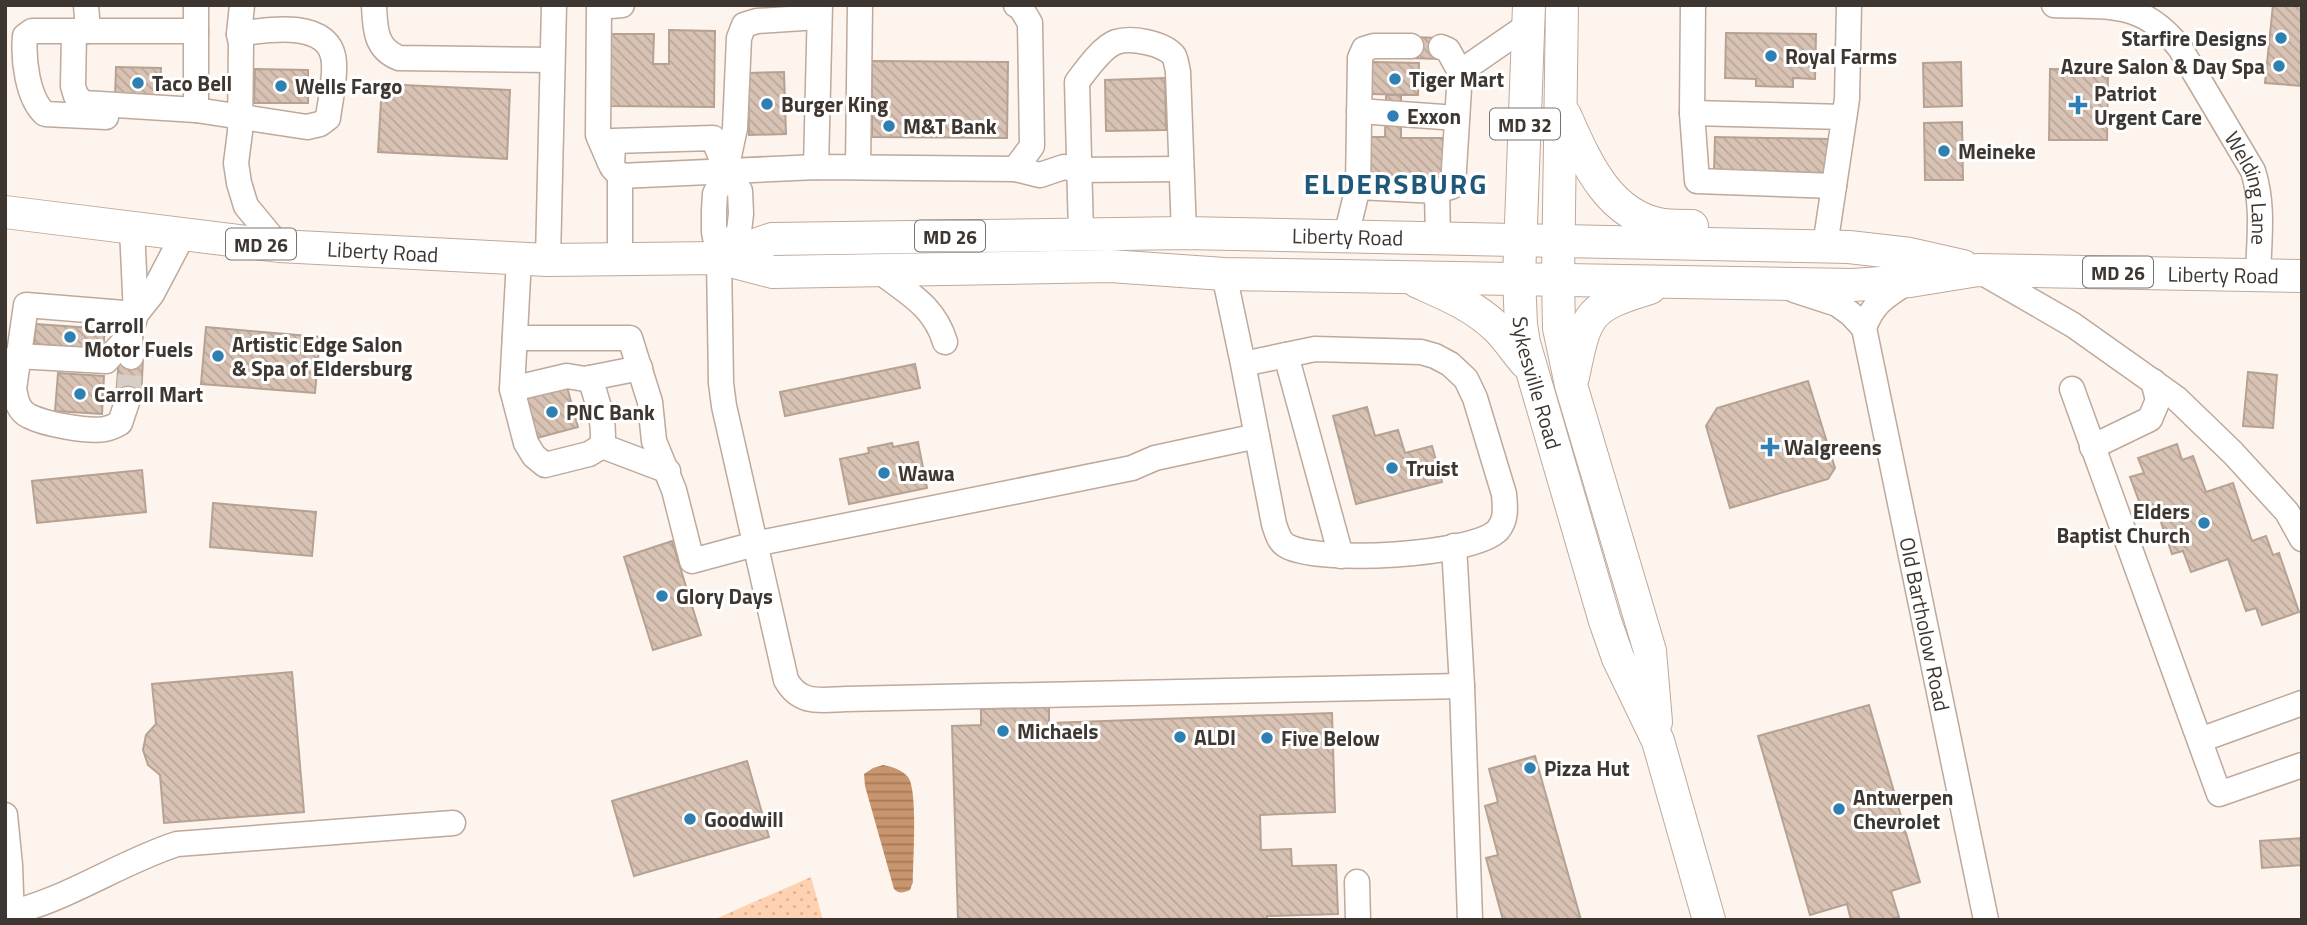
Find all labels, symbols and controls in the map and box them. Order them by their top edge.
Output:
place label: Starfire Designs [2121,22,2267,54]
marker: Starfire Designs [2273,30,2289,46]
place label: Royal Farms [1785,40,1897,72]
marker: Royal Farms [1763,48,1779,64]
place label: Azure Salon & Day Spa [2061,50,2265,82]
marker: Azure Salon & Day Spa [2271,58,2287,74]
place label: Tiger Mart [1409,63,1504,95]
place label: Taco Bell [152,67,232,99]
place label: Wells Fargo [295,70,402,102]
marker: Tiger Mart [1387,71,1403,87]
marker: Taco Bell [130,75,146,91]
place label: Patriot Urgent Care [2094,77,2202,133]
marker: Wells Fargo [273,78,289,94]
place label: Burger King [781,88,888,120]
marker: Patriot Urgent Care [2068,95,2088,115]
marker: Burger King [759,96,775,112]
place label: Exxon [1407,100,1461,132]
marker: Exxon [1385,108,1401,124]
road number: MD 32 [1490,108,1560,140]
place label: M&T Bank [903,110,997,142]
marker: M&T Bank [881,118,897,134]
street label: Welding Lane [2217,125,2276,246]
place label: Meineke [1958,135,2036,167]
marker: Meineke [1936,143,1952,159]
district label: ELDERSBURG [1304,162,1488,205]
street label: Liberty Road [1292,219,1404,254]
road number: MD 26 [915,220,985,252]
road number: MD 26 [226,228,296,260]
street label: Liberty Road [326,233,439,270]
road number: MD 26 [2083,256,2153,288]
street label: Liberty Road [2167,258,2279,292]
place label: Carroll Motor Fuels [84,309,193,365]
street label: Sykesville Road [1505,316,1570,453]
place label: Artistic Edge Salon & Spa of Eldersburg [232,328,412,384]
marker: Carroll Motor Fuels [62,329,78,345]
marker: Artistic Edge Salon & Spa of Eldersburg [210,348,226,364]
place label: Carroll Mart [94,378,203,410]
marker: Carroll Mart [72,386,88,402]
place label: PNC Bank [566,396,655,428]
marker: PNC Bank [544,404,560,420]
place label: Walgreens [1784,431,1882,463]
marker: Walgreens [1762,439,1778,455]
place label: Truist [1406,452,1459,484]
place label: Wawa [898,457,955,489]
marker: Truist [1384,460,1400,476]
marker: Wawa [876,465,892,481]
place label: Elders Baptist Church [2056,495,2190,551]
marker: Elders Baptist Church [2196,515,2212,531]
street label: Old Bartholow Road [1891,534,1959,714]
place label: Glory Days [676,580,773,612]
marker: Glory Days [654,588,670,604]
place label: Michaels [1017,715,1099,747]
place label: ALDI [1194,721,1236,753]
place label: Five Below [1281,722,1380,754]
marker: Michaels [995,723,1011,739]
marker: ALDI [1172,729,1188,745]
marker: Five Below [1259,730,1275,746]
place label: Pizza Hut [1544,752,1630,784]
marker: Pizza Hut [1522,760,1538,776]
place label: Antwerpen Chevrolet [1853,781,1953,837]
marker: Antwerpen Chevrolet [1831,801,1847,817]
place label: Goodwill [704,803,784,835]
marker: Goodwill [682,811,698,827]

